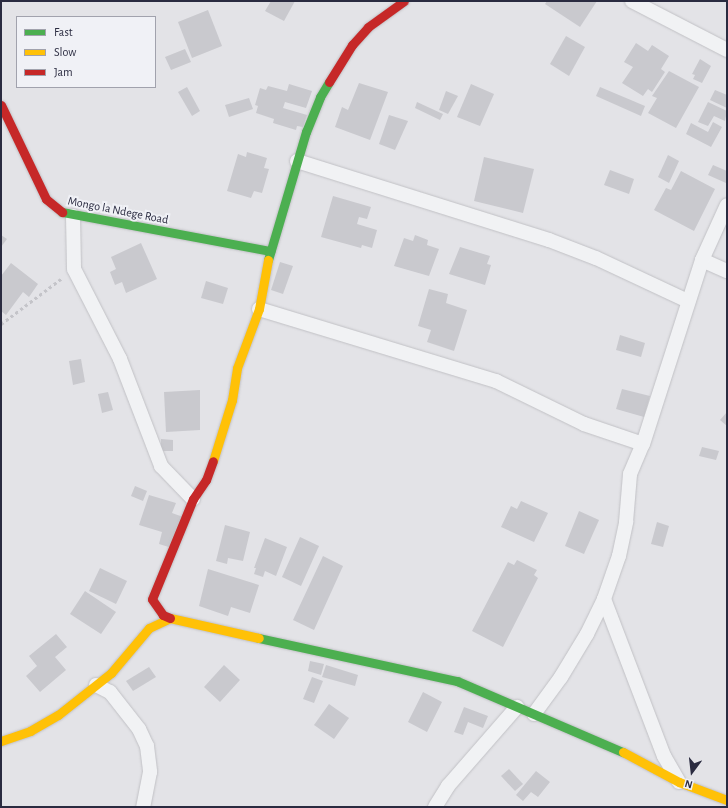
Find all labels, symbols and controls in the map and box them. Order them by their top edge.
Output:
legend [16,16,156,88]
text: Fast [54,26,73,38]
text: Slow [54,46,76,58]
text: Jam [54,66,73,78]
street label: Mongo la Ndege Road [66,194,170,228]
north arrow [672,752,712,792]
text: N [684,778,694,790]

